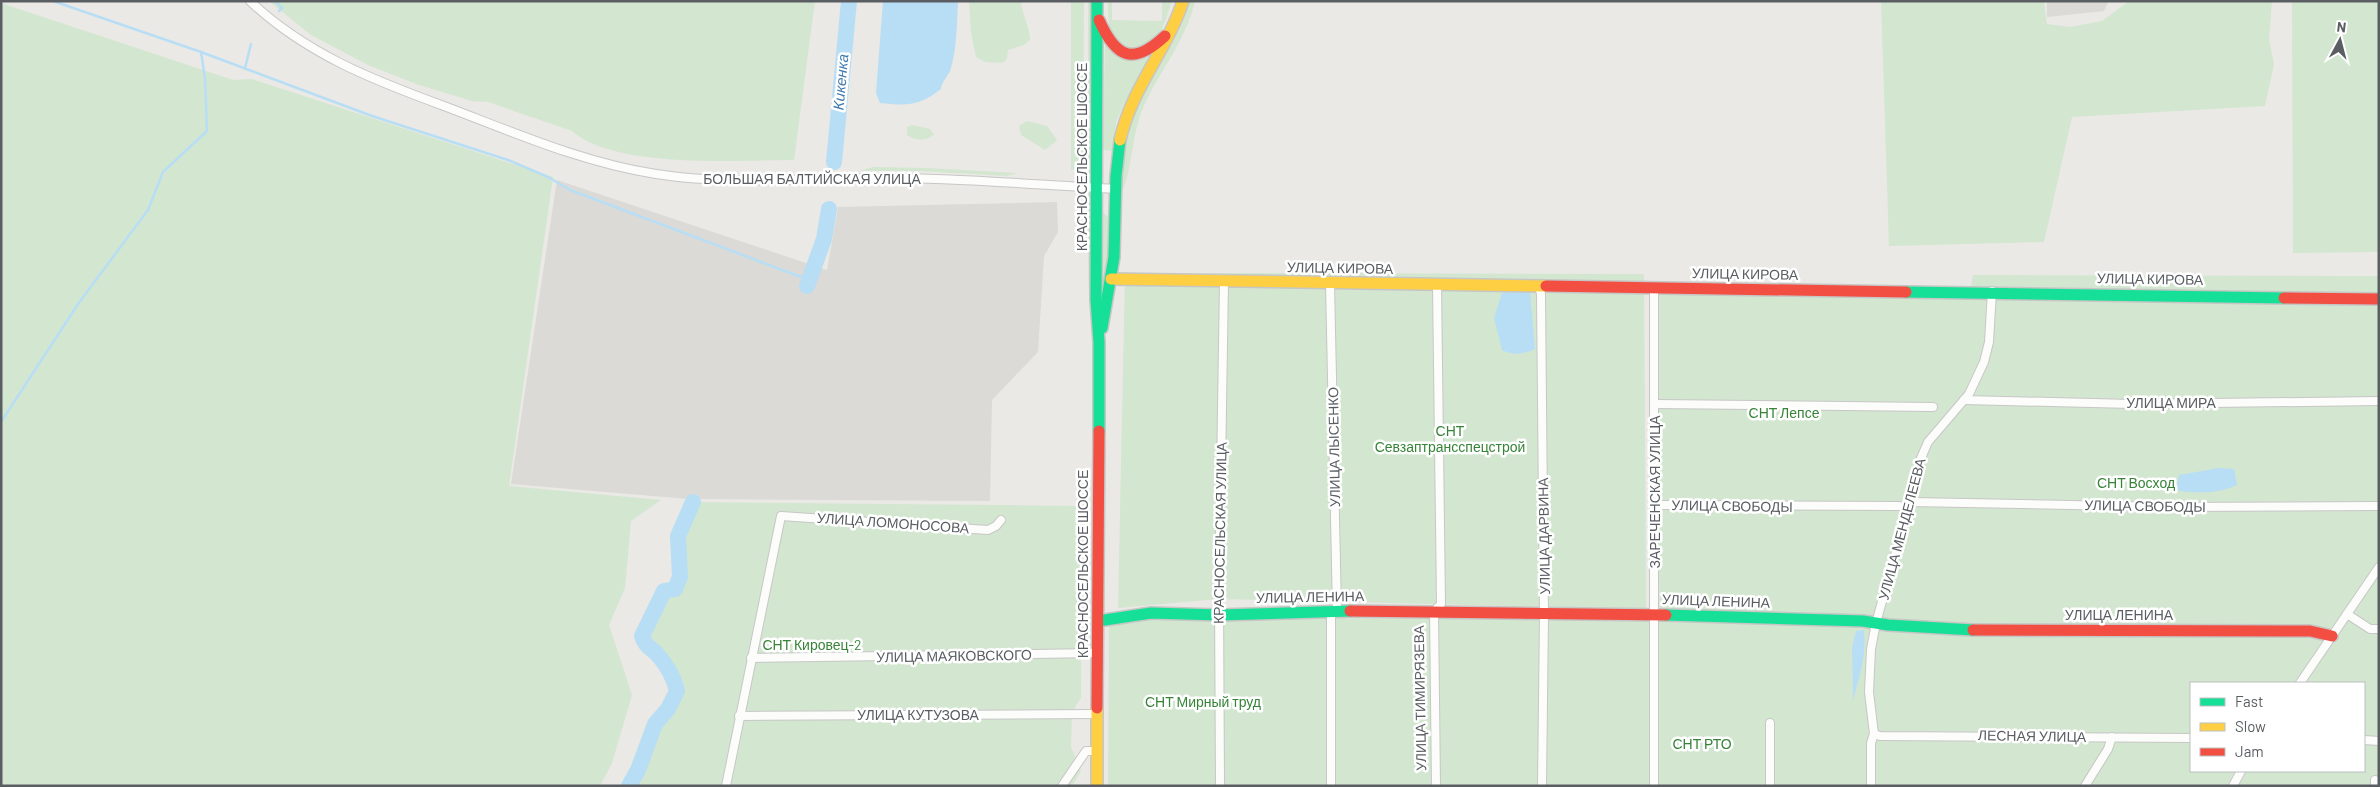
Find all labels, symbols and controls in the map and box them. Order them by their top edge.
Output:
north arrow [2315,15,2365,65]
text: N [2336,18,2347,36]
water label: Кикенка [829,53,851,111]
street label: КРАСНОСЕЛЬСКОЕ ШОССЕ [1073,63,1090,251]
street label: БОЛЬШАЯ БАЛТИЙСКАЯ УЛИЦА [703,170,921,187]
street label: УЛИЦА КИРОВА [1287,258,1394,277]
street label: УЛИЦА КИРОВА [1692,264,1799,283]
street label: УЛИЦА КИРОВА [2097,269,2204,288]
street label: УЛИЦА ЛЫСЕНКО [1324,387,1343,507]
street label: УЛИЦА МИРА [2126,394,2216,411]
park label: СНТ Лепсе [1749,404,1820,421]
street label: ЗАРЕЧЕНСКАЯ УЛИЦА [1646,415,1663,569]
park label: СНТ Севзаптрансспецстрой [1375,422,1525,455]
street label: КРАСНОСЕЛЬСКАЯ УЛИЦА [1209,441,1230,624]
street label: УЛИЦА МЕНДЕЛЕЕВА [1874,455,1929,602]
street label: КРАСНОСЕЛЬСКОЕ ШОССЕ [1074,470,1091,658]
park label: СНТ Восход [2097,474,2175,491]
street label: УЛИЦА ДАРВИНА [1534,477,1553,595]
street label: УЛИЦА СВОБОДЫ [1671,496,1793,515]
street label: УЛИЦА СВОБОДЫ [2084,496,2206,515]
street label: УЛИЦА ЛОМОНОСОВА [816,509,970,536]
street label: УЛИЦА ЛЕНИНА [1256,587,1365,606]
street label: УЛИЦА ЛЕНИНА [1662,590,1771,611]
street label: УЛИЦА ЛЕНИНА [2065,606,2174,623]
street label: УЛИЦА ТИМИРЯЗЕВА [1410,624,1429,771]
park label: СНТ Кировец-2 [762,636,862,653]
street label: УЛИЦА МАЯКОВСКОГО [876,646,1032,665]
legend [2190,682,2365,772]
text: Fast [2235,692,2263,710]
park label: СНТ Мирный труд [1145,693,1261,710]
street label: УЛИЦА КУТУЗОВА [857,706,980,723]
text: Slow [2235,717,2266,735]
street label: ЛЕСНАЯ УЛИЦА [1978,726,2087,745]
park label: СНТ РТО [1672,735,1732,752]
text: Jam [2235,742,2264,760]

